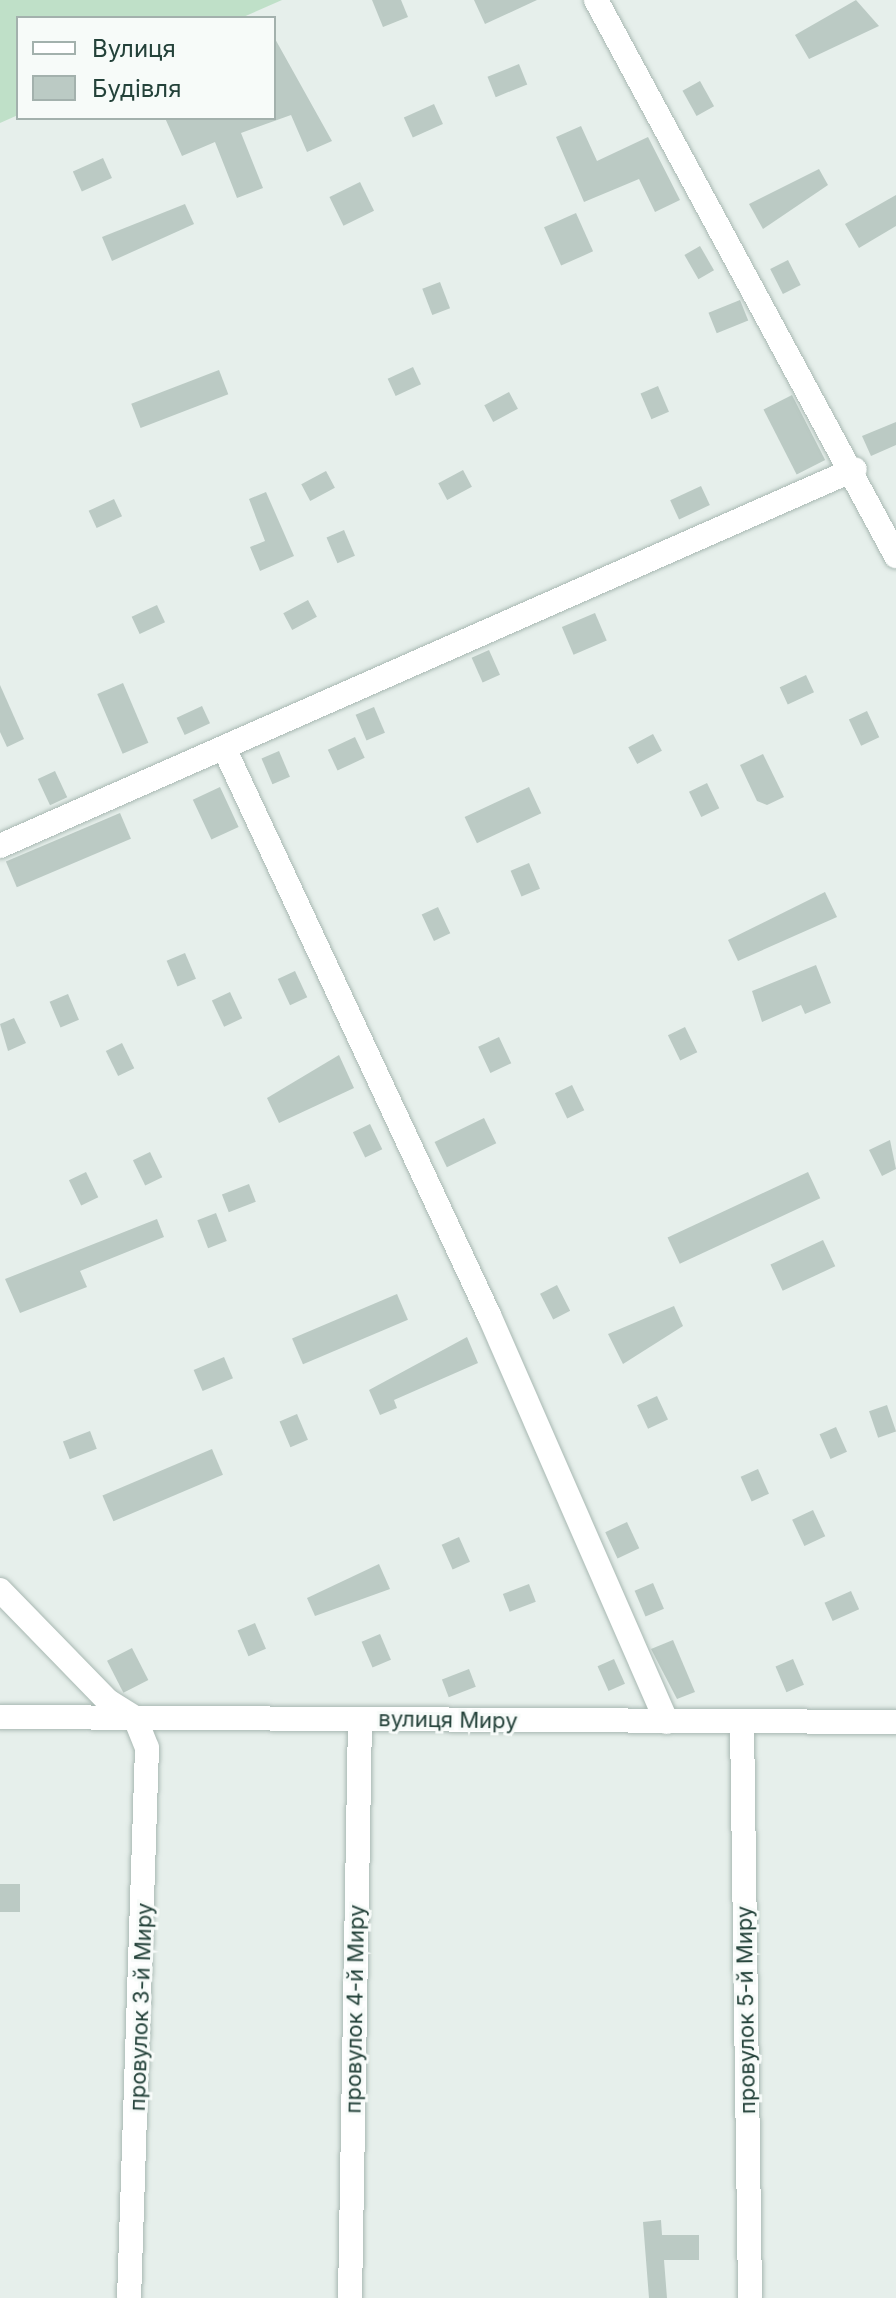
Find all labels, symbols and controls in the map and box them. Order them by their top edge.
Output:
legend [16,16,276,120]
text: Вулиця [92,34,176,63]
text: Будівля [92,74,181,103]
street label: вулиця Миру [378,1706,518,1734]
street label: провулок 3-й Миру [124,1902,158,2112]
street label: провулок 4-й Миру [340,1904,370,2114]
street label: провулок 5-й Миру [731,1906,761,2114]

